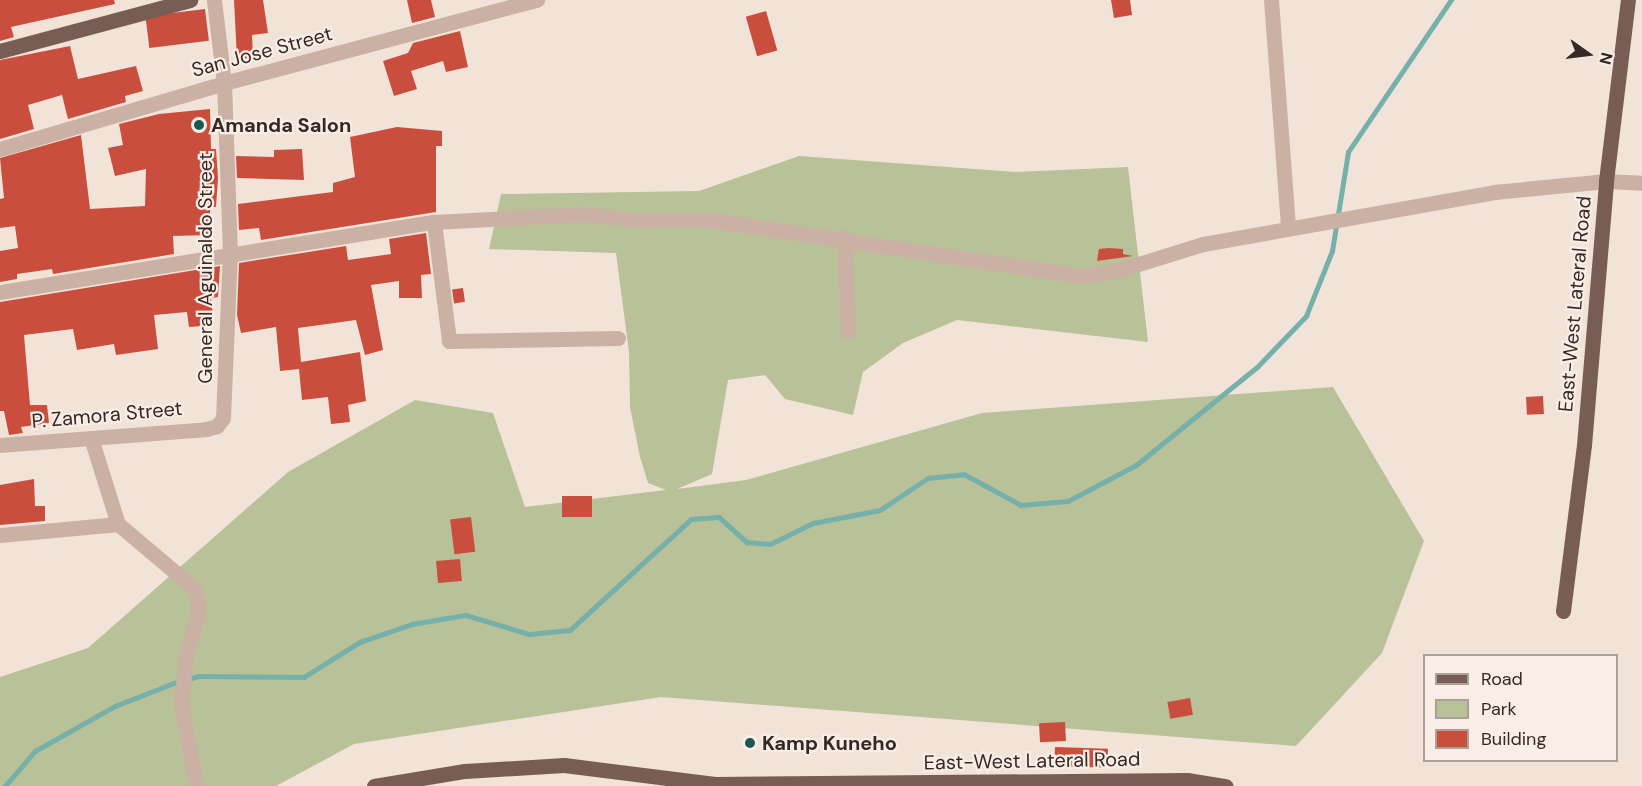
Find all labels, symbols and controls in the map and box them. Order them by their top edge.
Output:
street label: San Jose Street [189,22,335,82]
north arrow [1558,24,1618,84]
text: N [1594,50,1618,67]
place label: Amanda Salon [211,113,351,137]
marker: Amanda Salon [192,118,206,132]
street label: General Aguinaldo Street [193,152,217,384]
street label: East-West Lateral Road [1554,195,1596,413]
street label: P. Zamora Street [31,396,183,434]
legend [1423,654,1618,762]
text: Road [1481,667,1523,691]
text: Park [1481,697,1517,721]
text: Building [1481,727,1546,751]
place label: Kamp Kuneho [762,731,897,755]
marker: Kamp Kuneho [743,736,757,750]
street label: East-West Lateral Road [923,747,1141,775]

